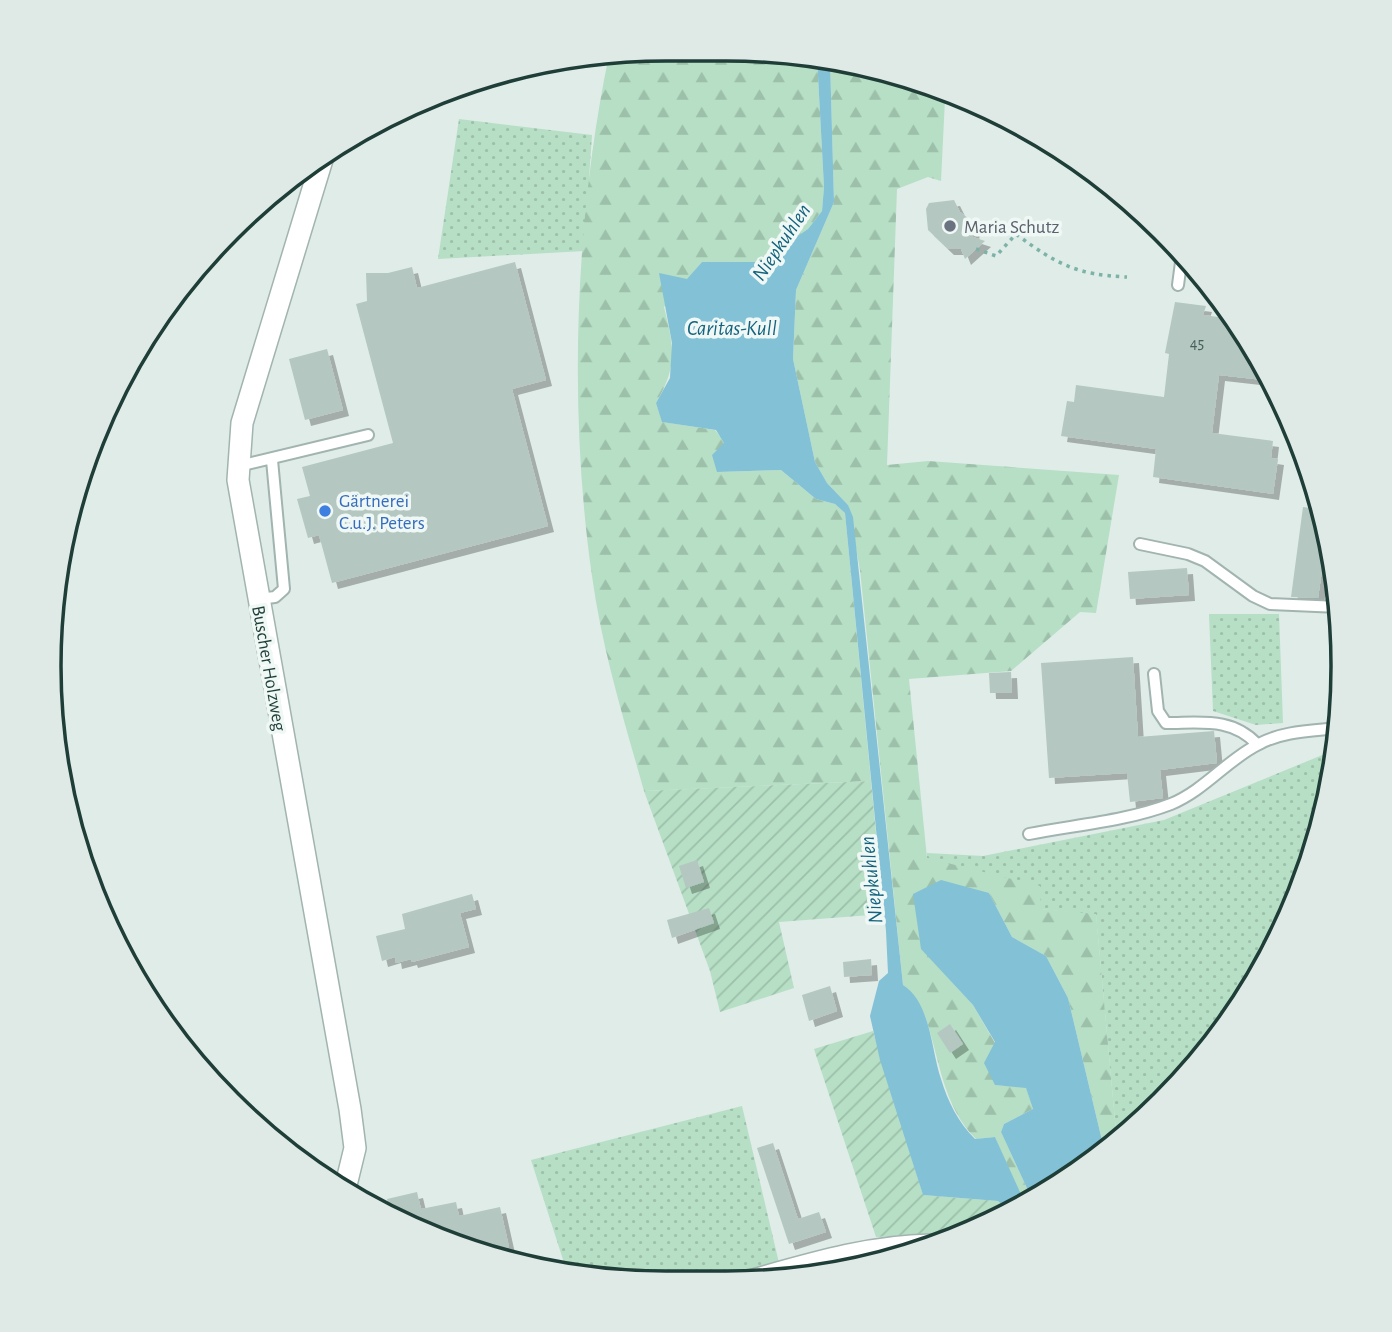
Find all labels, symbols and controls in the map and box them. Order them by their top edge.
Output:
water label: Niepkuhlen [748,200,815,285]
marker: Maria Schutz [942,218,958,234]
place label: Maria Schutz [964,218,1060,237]
water label: Caritas-Kull [687,318,777,339]
house number: 45 [1190,335,1204,351]
place label: Gärtnerei C.u.J. Peters [339,492,425,533]
marker: Gärtnerei C.u.J. Peters [317,503,333,519]
street label: Buscher Holzweg [248,604,289,733]
water label: Niepkuhlen [856,835,888,925]

